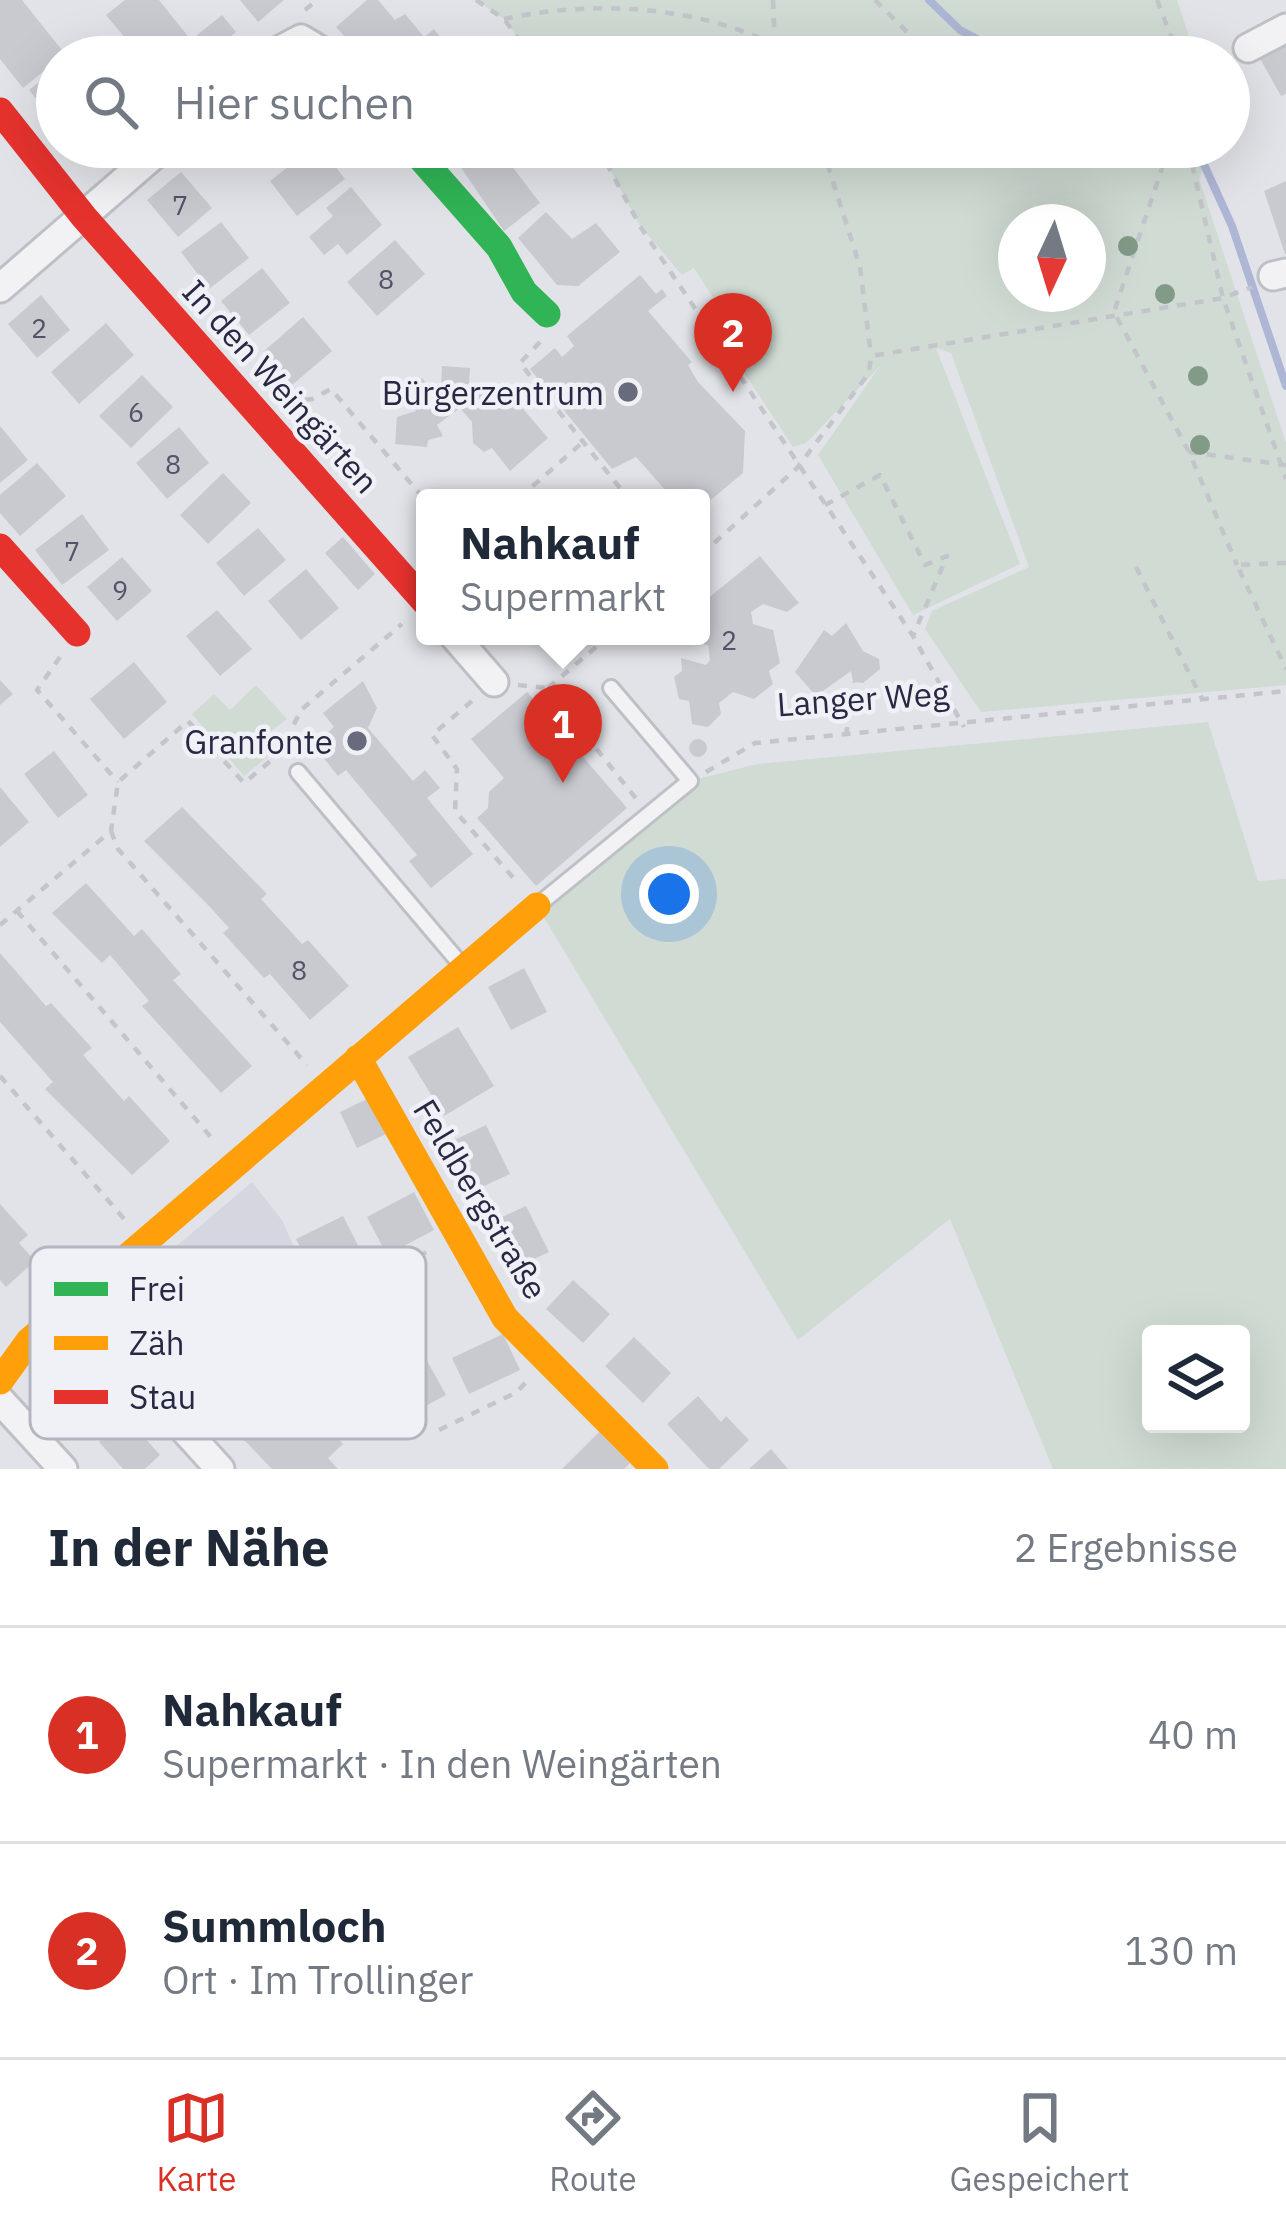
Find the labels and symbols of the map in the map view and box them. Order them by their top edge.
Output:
house number: 7 [172,187,188,222]
north arrow [998,204,1106,312]
house number: 8 [378,261,394,296]
street label: In den Weingärten [174,270,388,502]
pin: 2 [694,293,772,392]
house number: 2 [31,310,47,345]
place label: Bürgerzentrum [382,371,604,414]
marker: Bürgerzentrum [615,379,641,405]
house number: 6 [128,394,144,429]
house number: 8 [165,446,181,481]
house number: 7 [64,533,80,568]
house number: 9 [112,572,128,607]
house number: 2 [721,622,737,657]
street label: Langer Weg [775,670,951,725]
pin: 1 [524,684,602,783]
place label: Granfonte [184,720,333,763]
marker: Granfonte [344,728,370,754]
your location [639,864,699,924]
house number: 8 [291,952,307,987]
street label: Feldbergstraße [404,1091,558,1307]
legend [30,1247,426,1439]
text: Frei [129,1267,185,1310]
text: Zäh [129,1321,185,1364]
text: Stau [129,1375,196,1418]

